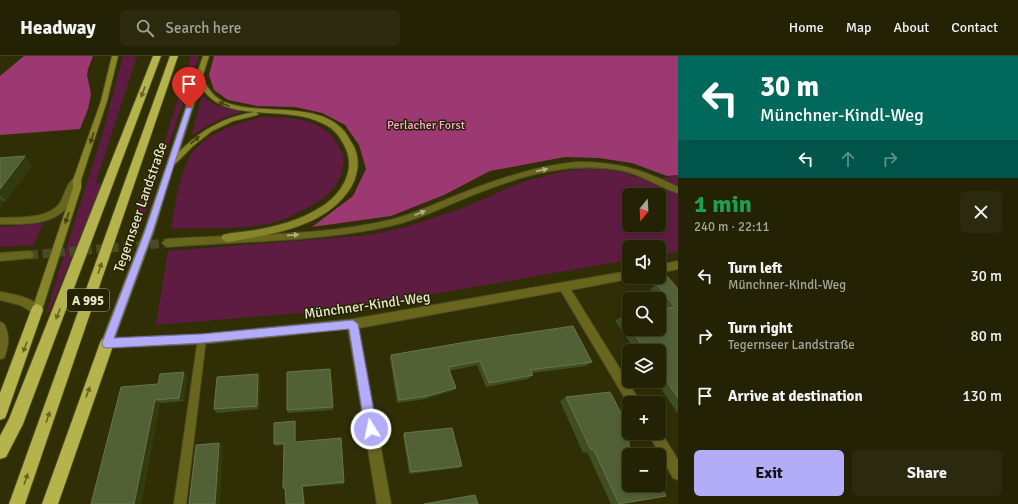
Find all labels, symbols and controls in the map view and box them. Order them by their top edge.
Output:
search box [120,10,400,46]
text: Headway [20,16,96,40]
icon: search [134,17,156,39]
text: Search here [166,19,241,37]
text: Home [789,19,824,36]
text: Map [846,19,871,36]
text: About [893,19,929,36]
text: Contact [951,19,998,36]
pin [172,67,206,108]
text: 30 m [760,70,819,104]
icon: left [694,72,746,124]
icon: arrive [178,73,200,95]
one-way arrow [139,87,145,99]
one-way arrow [218,100,230,106]
text: Münchner-Kindl-Weg [760,104,924,126]
park label: Perlacher Forst [387,118,465,133]
one-way arrow [89,132,95,144]
one-way arrow [189,135,200,144]
street label: Tegernseer Landstraße [110,140,171,274]
icon: left [795,148,817,170]
icon: ahead [837,148,859,170]
icon: right [879,148,901,170]
one-way arrow [536,166,549,172]
north arrow [622,188,666,232]
map controls [622,188,666,492]
text: 1 min [694,189,752,219]
button: close [960,191,1002,233]
one-way arrow [415,210,426,216]
one-way arrow [63,212,69,224]
text: 240 m · 22:11 [694,219,770,235]
one-way arrow [287,231,299,238]
button: sound [622,240,666,284]
text: Turn left [728,259,782,277]
one-way arrow [97,261,103,273]
icon: left [694,265,716,287]
text: 30 m [971,267,1002,285]
text: Münchner-Kindl-Weg [728,277,846,293]
street label: Münchner-Kindl-Weg [303,288,431,323]
road number: A 995 [67,289,109,311]
button: search [622,292,666,336]
one-way arrow [54,308,60,320]
text: Turn right [728,319,793,337]
icon: right [694,325,716,347]
text: 80 m [971,327,1002,345]
text: Tegernseer Landstraße [728,337,855,353]
one-way arrow [21,341,27,353]
button: layers [622,344,666,388]
icon: arrive [694,385,716,407]
one-way arrow [86,386,92,398]
text: Arrive at destination [728,387,863,405]
text: 130 m [962,387,1002,405]
button: + [622,396,666,440]
position arrow [350,408,392,450]
one-way arrow [45,410,51,422]
button: − [622,448,666,492]
button: Exit [694,450,844,496]
button: Share [852,450,1002,496]
one-way arrow [23,472,29,484]

